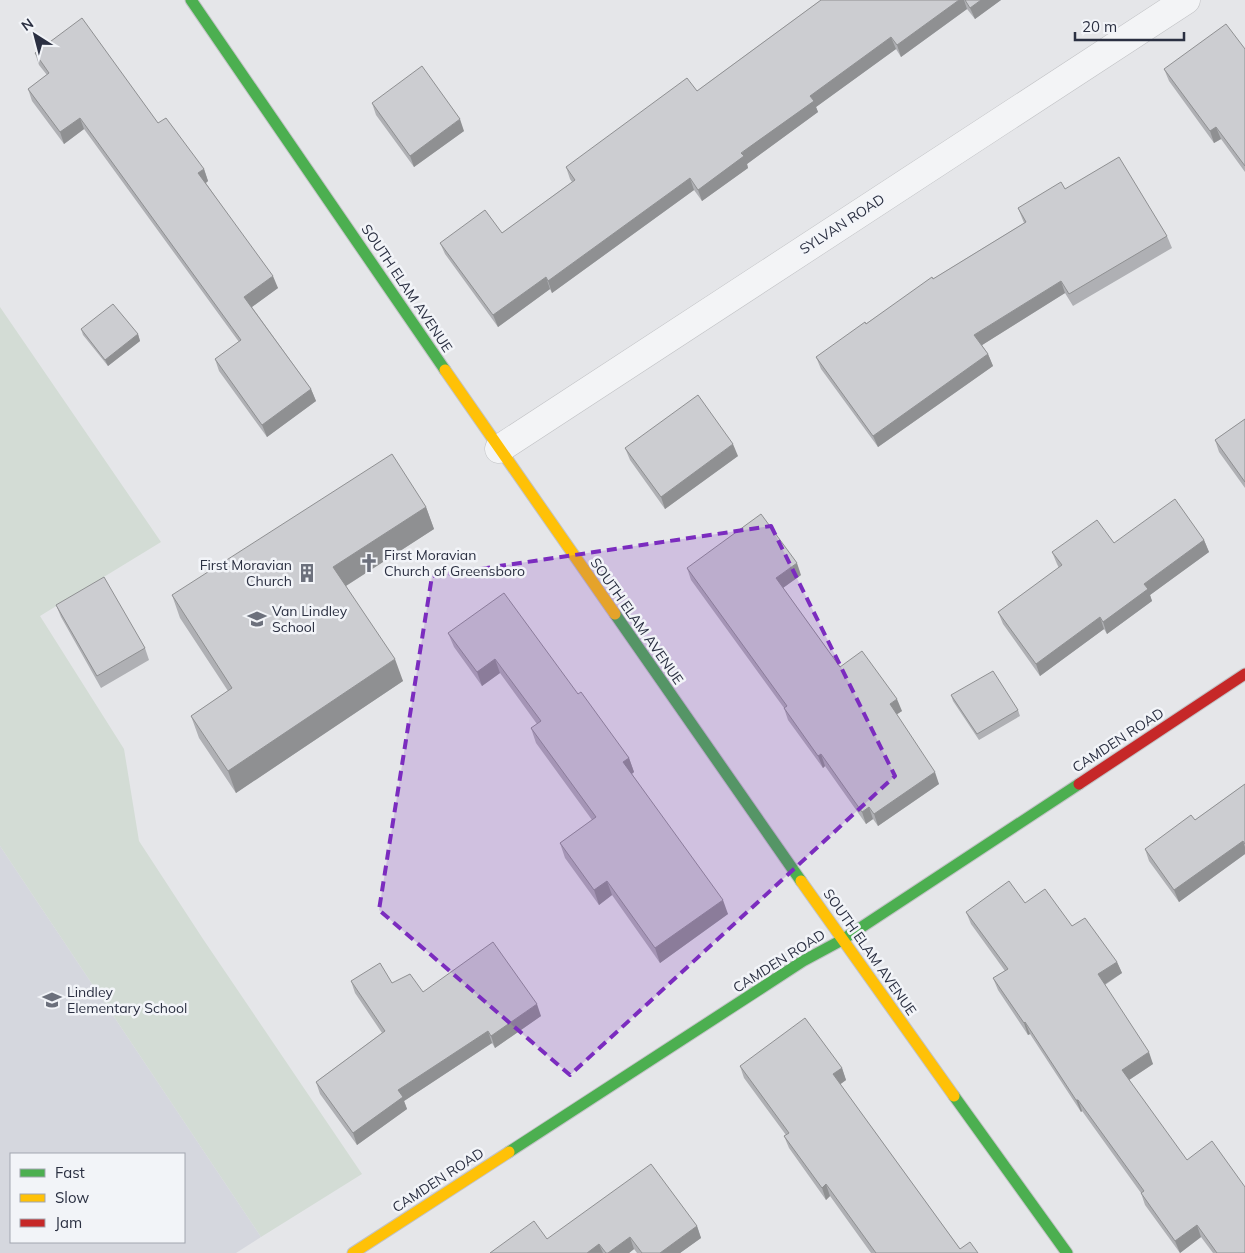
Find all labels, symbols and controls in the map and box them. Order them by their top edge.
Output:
north arrow [10,10,60,60]
scale bar [1075,10,1184,42]
text: N [18,14,37,35]
text: 20 m [1082,17,1117,36]
street label: SYLVAN ROAD [796,190,888,258]
street label: SOUTH ELAM AVENUE [357,221,457,355]
place label: First Moravian Church of Greensboro [384,546,525,580]
church icon: First Moravian Church of Greensboro [358,552,380,574]
street label: SOUTH ELAM AVENUE [586,554,688,688]
place label: First Moravian Church [200,556,292,590]
building icon: First Moravian Church [296,562,318,584]
place label: Van Lindley School [272,602,348,636]
school or university icon: Van Lindley School [246,608,268,630]
street label: CAMDEN ROAD [1069,704,1167,776]
street label: SOUTH ELAM AVENUE [819,885,921,1019]
street label: CAMDEN ROAD [730,925,828,997]
place label: Lindley Elementary School [67,983,187,1017]
school or university icon: Lindley Elementary School [41,989,63,1011]
street label: CAMDEN ROAD [389,1144,487,1216]
legend [10,1153,185,1243]
text: Fast [55,1163,85,1182]
text: Slow [55,1188,89,1207]
text: Jam [55,1213,82,1232]

